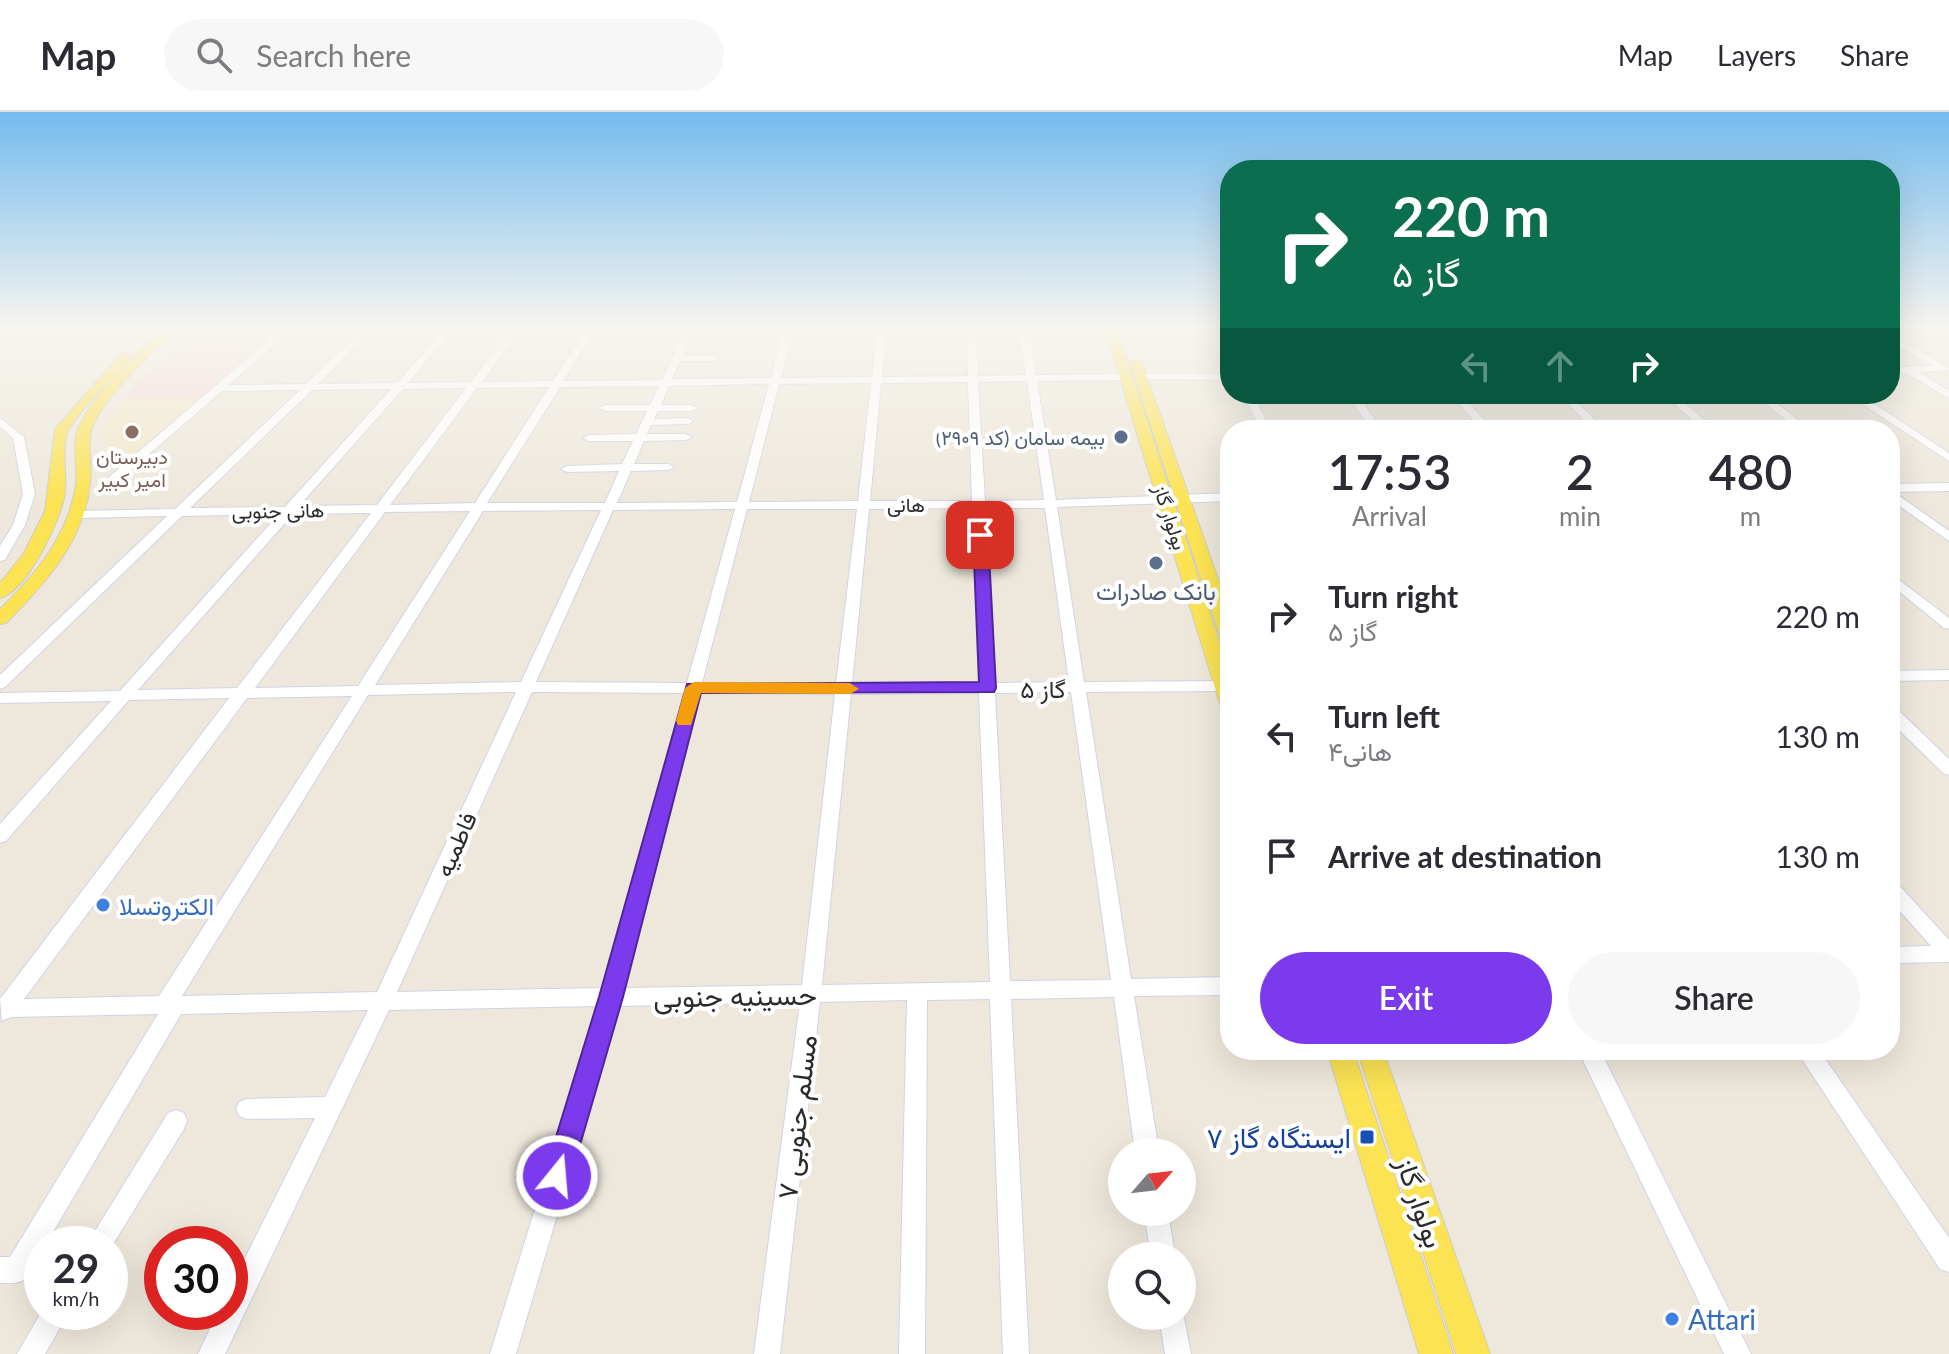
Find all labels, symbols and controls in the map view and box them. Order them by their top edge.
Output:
search box [164,19,724,91]
text: Map [40,32,116,78]
icon: search [192,33,236,77]
text: Search here [256,37,411,73]
text: Map [1618,38,1673,72]
text: Layers [1717,38,1796,72]
text: Share [1840,38,1909,72]
text: 220 m [1392,182,1550,249]
icon: right [1260,192,1364,296]
text: گاز ۵ [1392,251,1460,295]
icon: left [1454,344,1498,388]
icon: ahead [1538,344,1582,388]
icon: right [1622,344,1666,388]
marker: دبیرستان امیر کبیر [123,423,141,441]
place label: بیمه سامان (کد ۲۹۰۹) [936,425,1105,450]
marker: بیمه سامان (کد ۲۹۰۹) [1112,428,1130,446]
text: 17:53 [1328,443,1451,500]
text: 2 [1566,443,1594,500]
text: 480 [1709,443,1792,500]
place label: دبیرستان امیر کبیر [96,444,168,493]
street label: بولوار گاز [1147,480,1193,553]
street label: هانی [887,492,925,517]
street label: هانی جنوبی [231,497,325,525]
text: Arrival [1352,500,1427,532]
text: min [1559,500,1601,532]
text: m [1740,500,1761,532]
pin [946,501,1014,569]
icon: arrive [958,513,1002,557]
marker: بانک صادرات [1147,554,1165,572]
place label: بانک صادرات [1096,576,1216,607]
text: Turn right [1328,578,1458,614]
icon: right [1260,594,1304,638]
text: 220 m [1775,598,1860,634]
text: گاز ۵ [1328,615,1377,647]
street label: گاز ۵ [1020,674,1066,705]
text: Turn left [1328,698,1440,734]
icon: left [1260,714,1304,758]
text: 130 m [1775,718,1860,754]
text: هانی۴ [1328,735,1392,767]
street label: فاطمیه [428,807,483,881]
icon: arrive [1260,834,1304,878]
text: Arrive at destination [1328,838,1602,874]
text: 130 m [1775,838,1860,874]
place label: الکتروتسلا [119,891,214,922]
marker: الکتروتسلا [94,896,112,914]
button: Exit [1260,952,1552,1044]
button: Share [1568,952,1860,1044]
street label: حسینیه جنوبی [653,977,817,1015]
street label: مسلم جنوبی ۷ [769,1033,826,1202]
place label: ایستگاه گاز ۷ [1207,1120,1351,1156]
marker: ایستگاه گاز ۷ [1358,1128,1376,1146]
position arrow [515,1134,599,1218]
north arrow [1108,1138,1196,1226]
map controls [1108,1138,1196,1330]
street label: بولوار گاز [1387,1151,1452,1253]
speed limit sign: 30 [144,1226,248,1330]
button: search [1108,1242,1196,1330]
text: 29 [53,1244,99,1292]
text: km/h [53,1286,99,1310]
place label: Attari [1688,1302,1756,1336]
marker: Attari [1663,1310,1681,1328]

